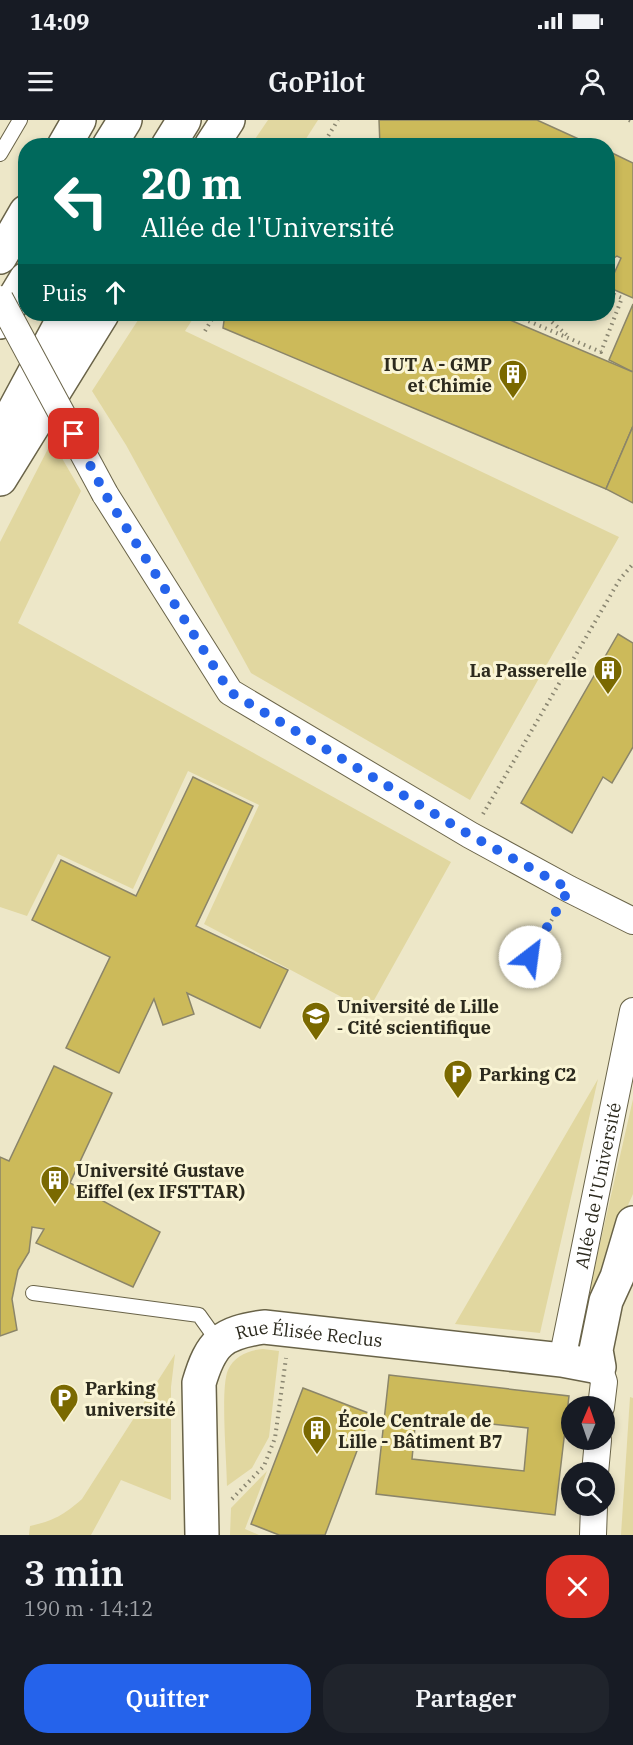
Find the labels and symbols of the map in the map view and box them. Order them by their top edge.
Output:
place label: IUT A - GMP et Chimie [384,353,492,397]
building icon: IUT A - GMP et Chimie [497,358,529,400]
pin [48,408,99,459]
building icon: La Passerelle [592,654,624,696]
place label: La Passerelle [470,659,587,682]
position arrow [498,925,562,989]
place label: Université de Lille ‐ Cité scientifique [337,995,499,1039]
school or university icon: Université de Lille ‐ Cité scientifique [300,1000,332,1042]
parking icon: Parking C2 [442,1058,474,1100]
place label: Parking C2 [479,1063,577,1086]
street label: Allée de l'Université [569,1100,626,1271]
place label: Université Gustave Eiffel (ex IFSTTAR) [76,1159,245,1203]
building icon: Université Gustave Eiffel (ex IFSTTAR) [39,1164,71,1206]
street label: Rue Élisée Reclus [233,1315,384,1352]
place label: Parking université [85,1377,176,1421]
parking icon: Parking université [48,1382,80,1424]
north arrow [561,1396,615,1450]
place label: École Centrale de Lille - Bâtiment B7 [338,1408,502,1453]
building icon: École Centrale de Lille - Bâtiment B7 [301,1414,333,1456]

